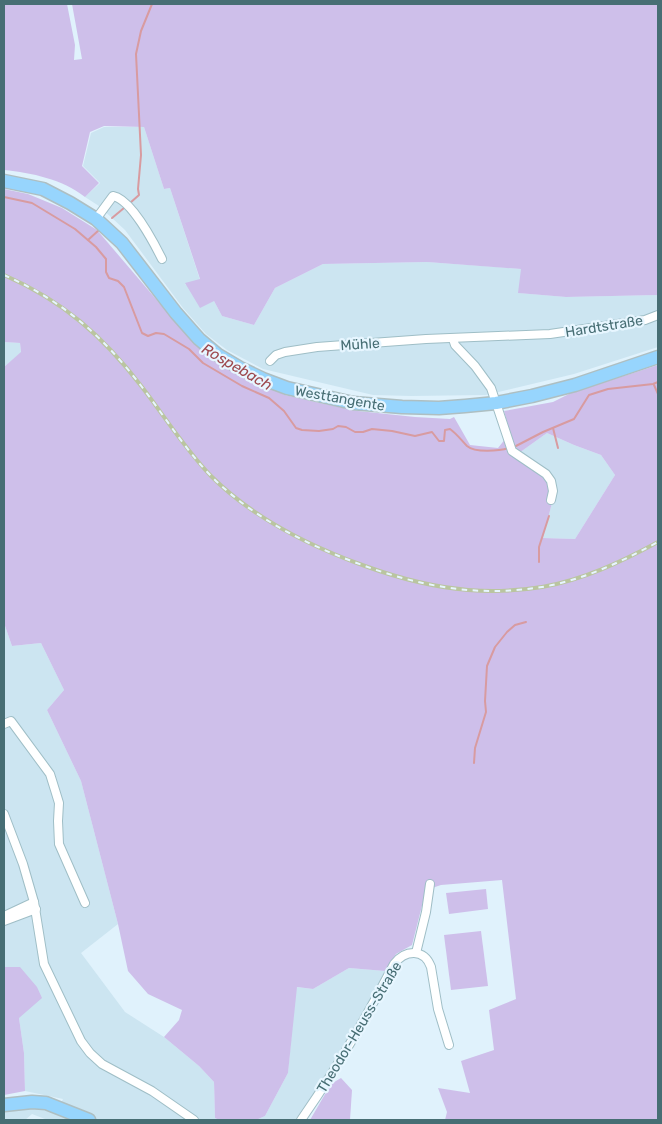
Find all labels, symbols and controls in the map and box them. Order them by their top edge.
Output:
street label: Hardtstraße [564,312,644,341]
street label: Mühle [340,335,380,354]
water label: Rospebach [199,340,275,394]
street label: Westtangente [294,382,386,415]
street label: Theodor-Heuss-Straße [313,958,405,1096]

